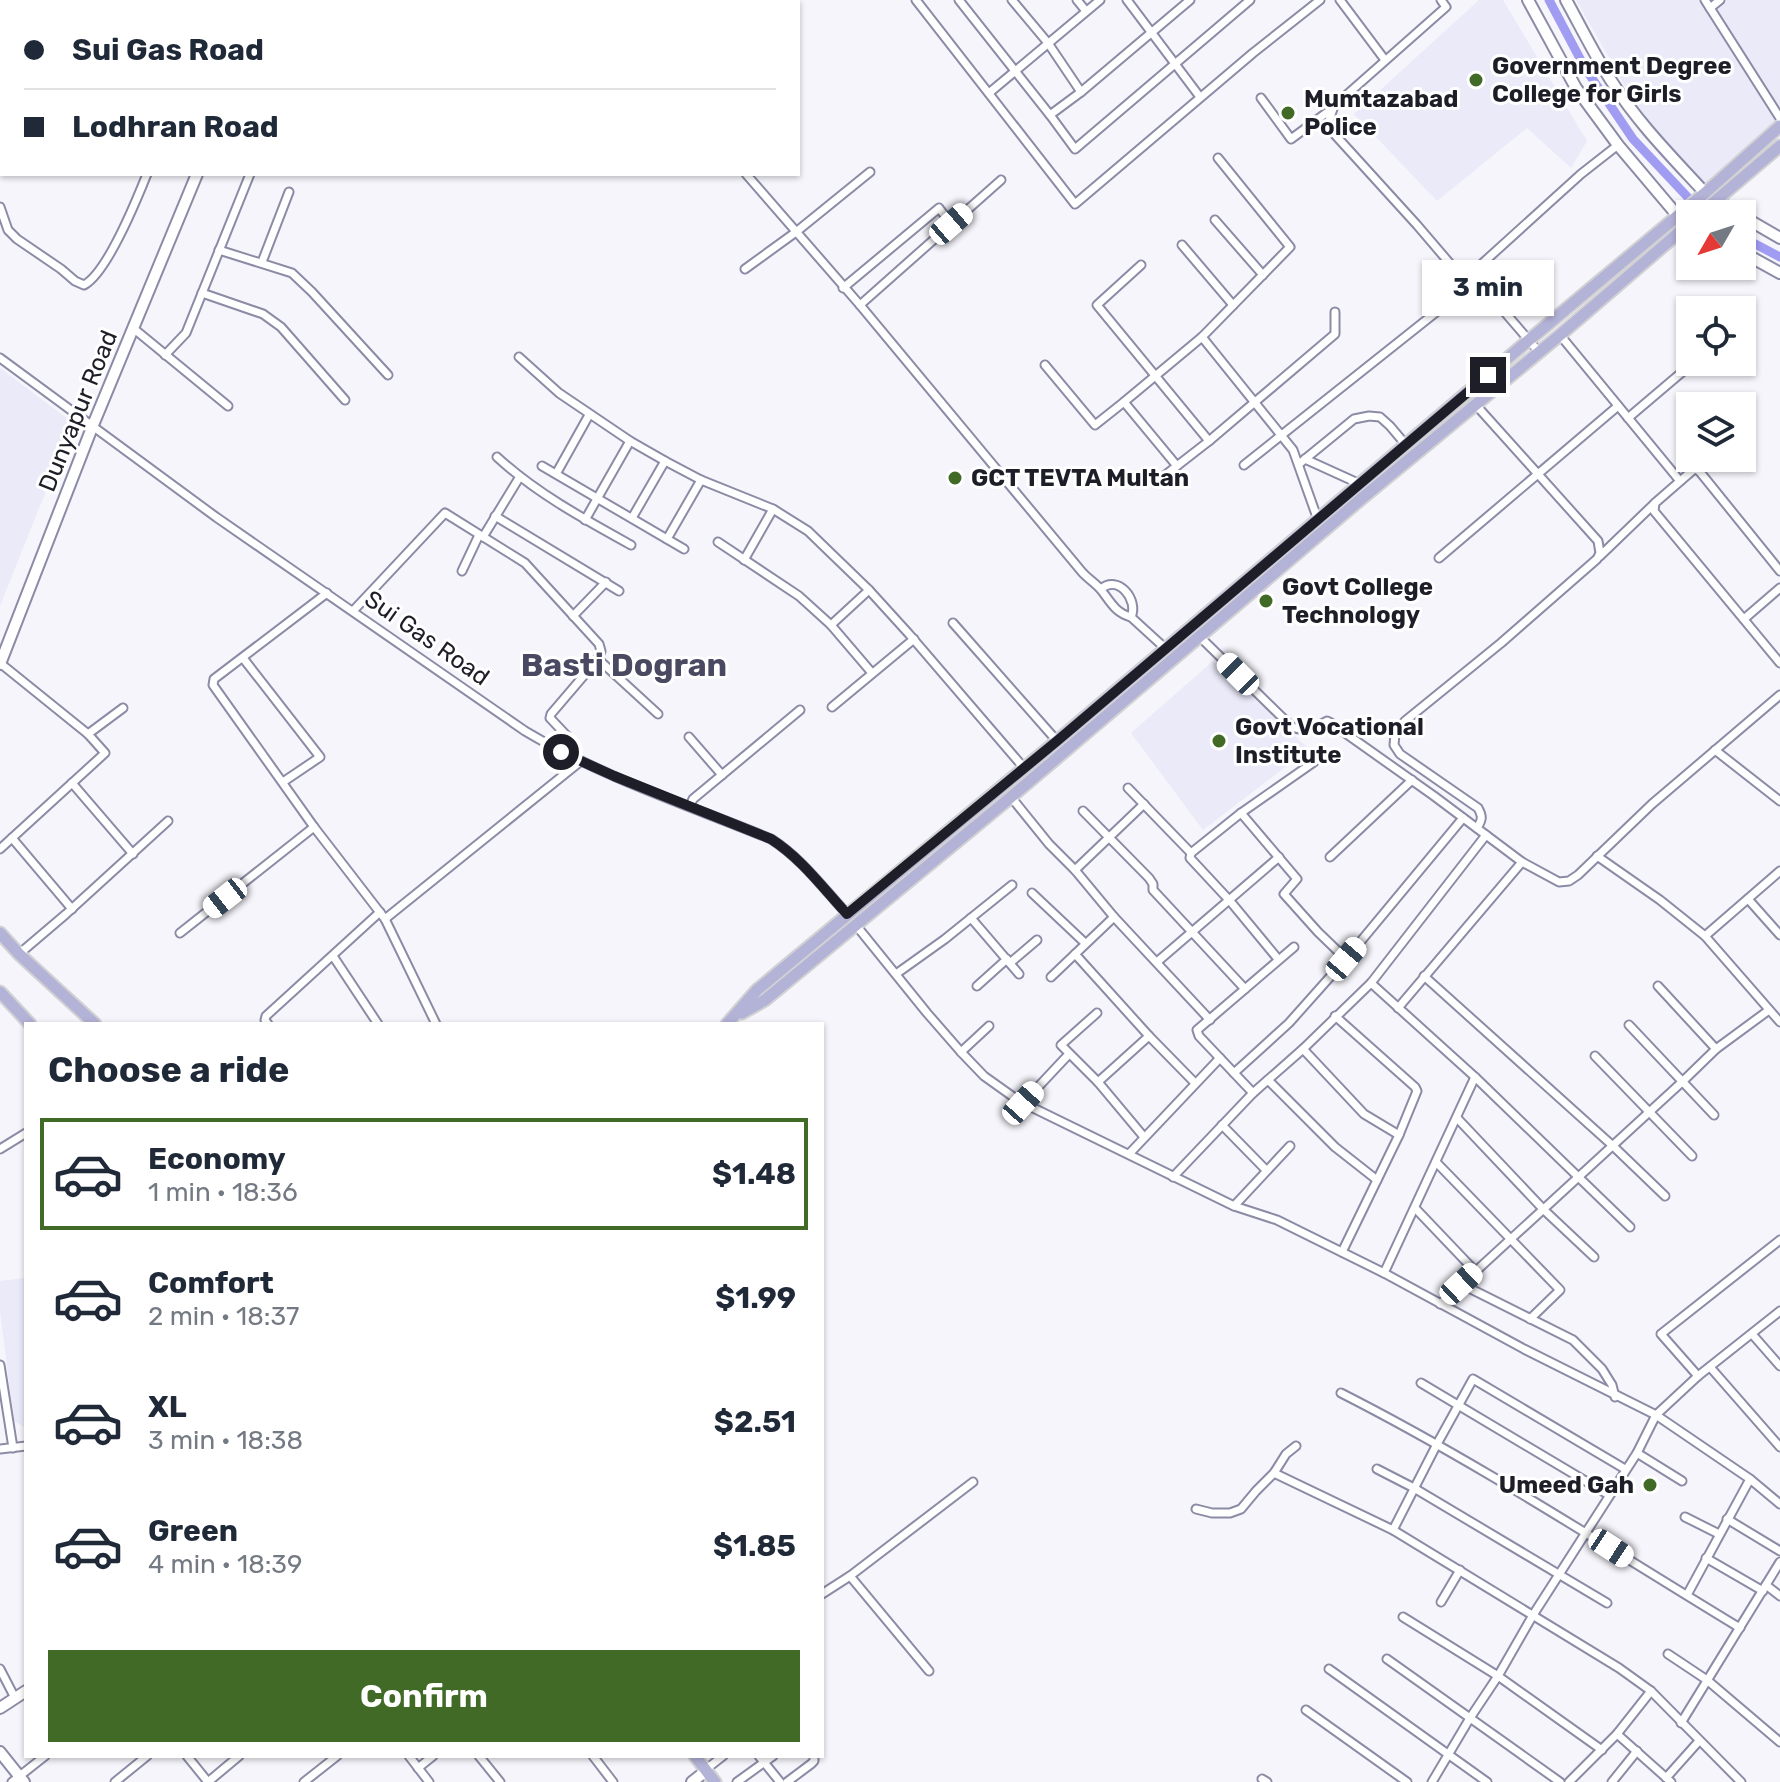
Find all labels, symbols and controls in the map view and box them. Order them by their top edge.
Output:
text: Sui Gas Road [72,32,264,68]
place label: Government Degree College for Girls [1492,52,1732,108]
marker: Government Degree College for Girls [1467,71,1485,89]
place label: Mumtazabad Police [1304,85,1458,141]
marker: Mumtazabad Police [1279,104,1297,122]
text: Lodhran Road [72,109,279,145]
car [925,199,977,249]
north arrow [1676,200,1756,280]
map controls [1676,200,1756,472]
callout: 3 min [1422,259,1554,315]
text: 3 min [1453,272,1523,303]
button: locate [1676,296,1756,376]
street label: Dunyapur Road [33,326,123,496]
route end [1470,357,1506,393]
button: layers [1676,392,1756,472]
place label: GCT TEVTA Multan [971,464,1189,492]
marker: GCT TEVTA Multan [946,469,964,487]
place label: Govt College Technology [1282,573,1433,629]
street label: Sui Gas Road [359,585,495,691]
marker: Govt College Technology [1257,592,1275,610]
district label: Basti Dogran [521,646,727,684]
car [1213,649,1263,699]
place label: Govt Vocational Institute [1235,713,1424,769]
marker: Govt Vocational Institute [1210,732,1228,750]
route start [543,734,579,770]
car [199,874,251,922]
car [1321,933,1371,985]
text: Choose a ride [48,1048,289,1091]
car [998,1077,1048,1129]
icon: car [52,1138,124,1210]
text: Economy [148,1141,286,1177]
text: $1.48 [712,1156,796,1192]
text: 1 min · 18:36 [148,1177,298,1208]
car [1435,1259,1487,1309]
icon: car [52,1262,124,1334]
text: Comfort [148,1265,274,1301]
text: $1.99 [715,1280,796,1316]
text: 2 min · 18:37 [148,1301,299,1332]
icon: car [52,1386,124,1458]
text: XL [148,1389,187,1425]
text: $2.51 [714,1404,796,1440]
text: 3 min · 18:38 [148,1425,303,1456]
place label: Umeed Gah [1499,1471,1634,1499]
marker: Umeed Gah [1641,1476,1659,1494]
icon: car [52,1510,124,1582]
text: Green [148,1513,238,1549]
car [1584,1525,1638,1571]
text: $1.85 [713,1528,796,1564]
text: 4 min · 18:39 [148,1549,302,1580]
button: Confirm [48,1650,800,1742]

